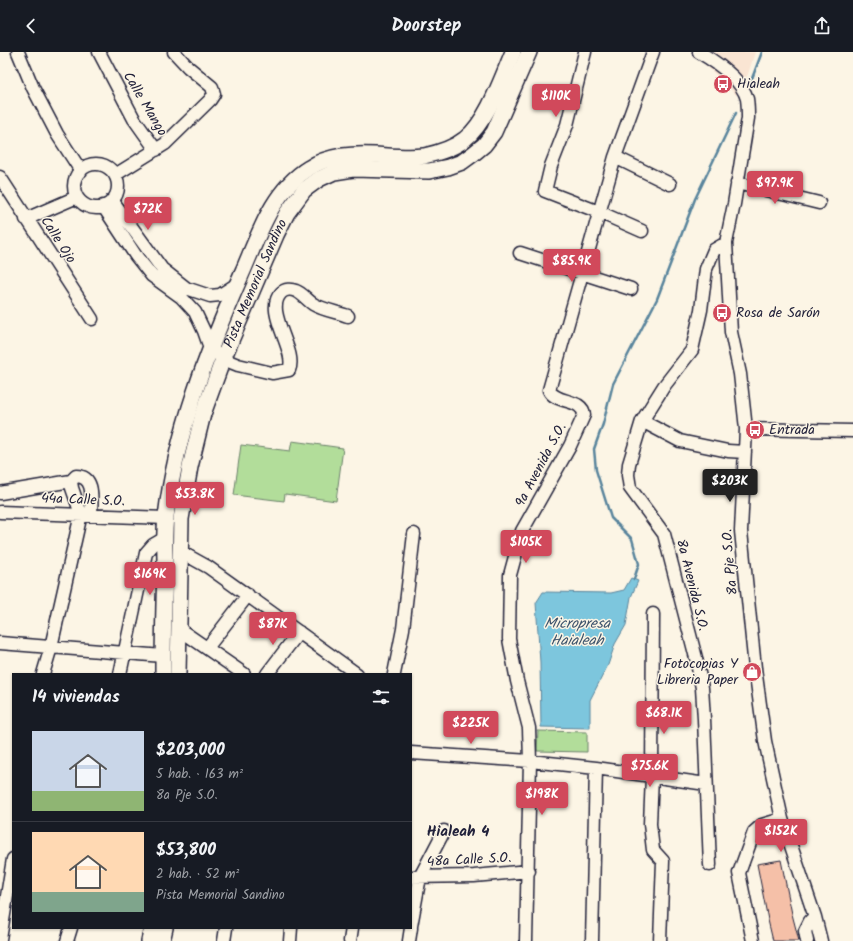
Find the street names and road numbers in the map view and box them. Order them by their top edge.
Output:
street label: Calle Mango [117,68,173,140]
street label: Calle Ojo [35,212,81,268]
street label: Pista Memorial Sandino [218,215,293,352]
street label: 9a Avenida S.O. [510,419,572,511]
street label: 44a Calle S.O. [41,488,125,512]
street label: 8a Pje S.O. [716,528,744,596]
street label: 8a Avenida S.O. [670,537,714,633]
street label: 48a Calle S.O. [426,847,512,873]

